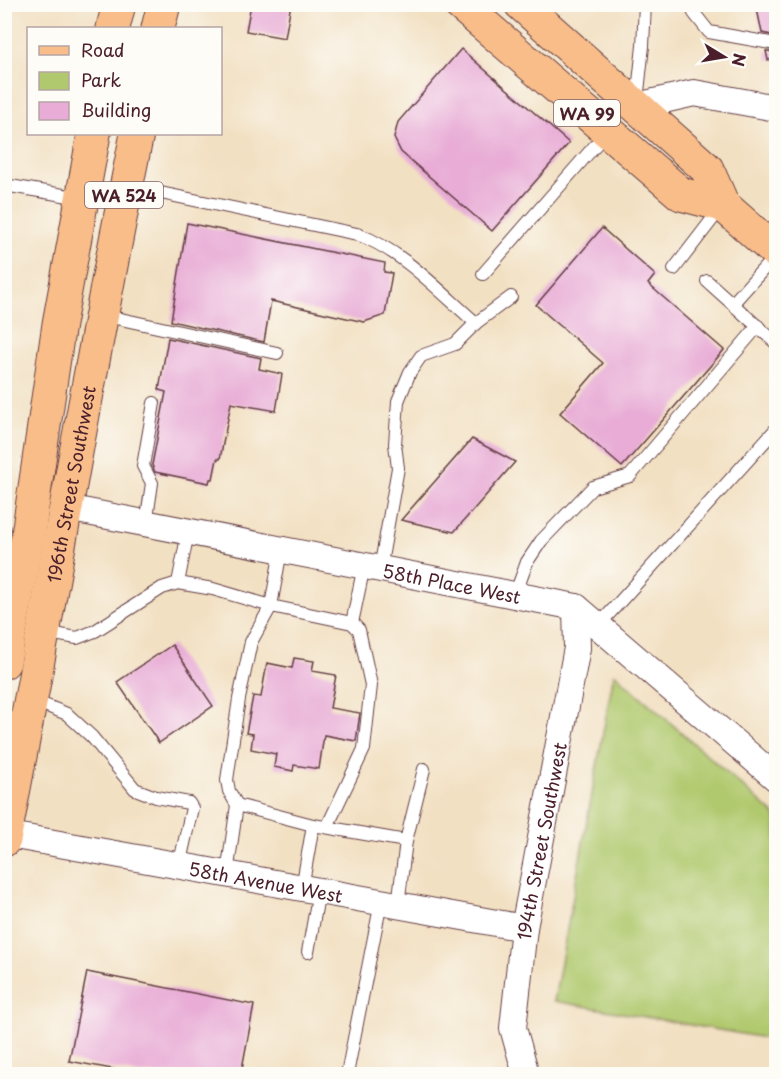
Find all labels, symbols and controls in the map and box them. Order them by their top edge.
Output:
legend [27,27,222,135]
north arrow [694,27,754,87]
text: Road [81,36,125,63]
text: N [727,52,753,69]
text: Park [81,66,121,93]
text: Building [81,96,151,123]
road number: WA 99 [554,100,620,126]
road number: WA 524 [85,182,163,208]
street label: 196th Street Southwest [39,383,102,585]
street label: 58th Place West [380,556,523,609]
street label: 194th Street Southwest [509,740,572,941]
street label: 58th Avenue West [187,854,345,908]

